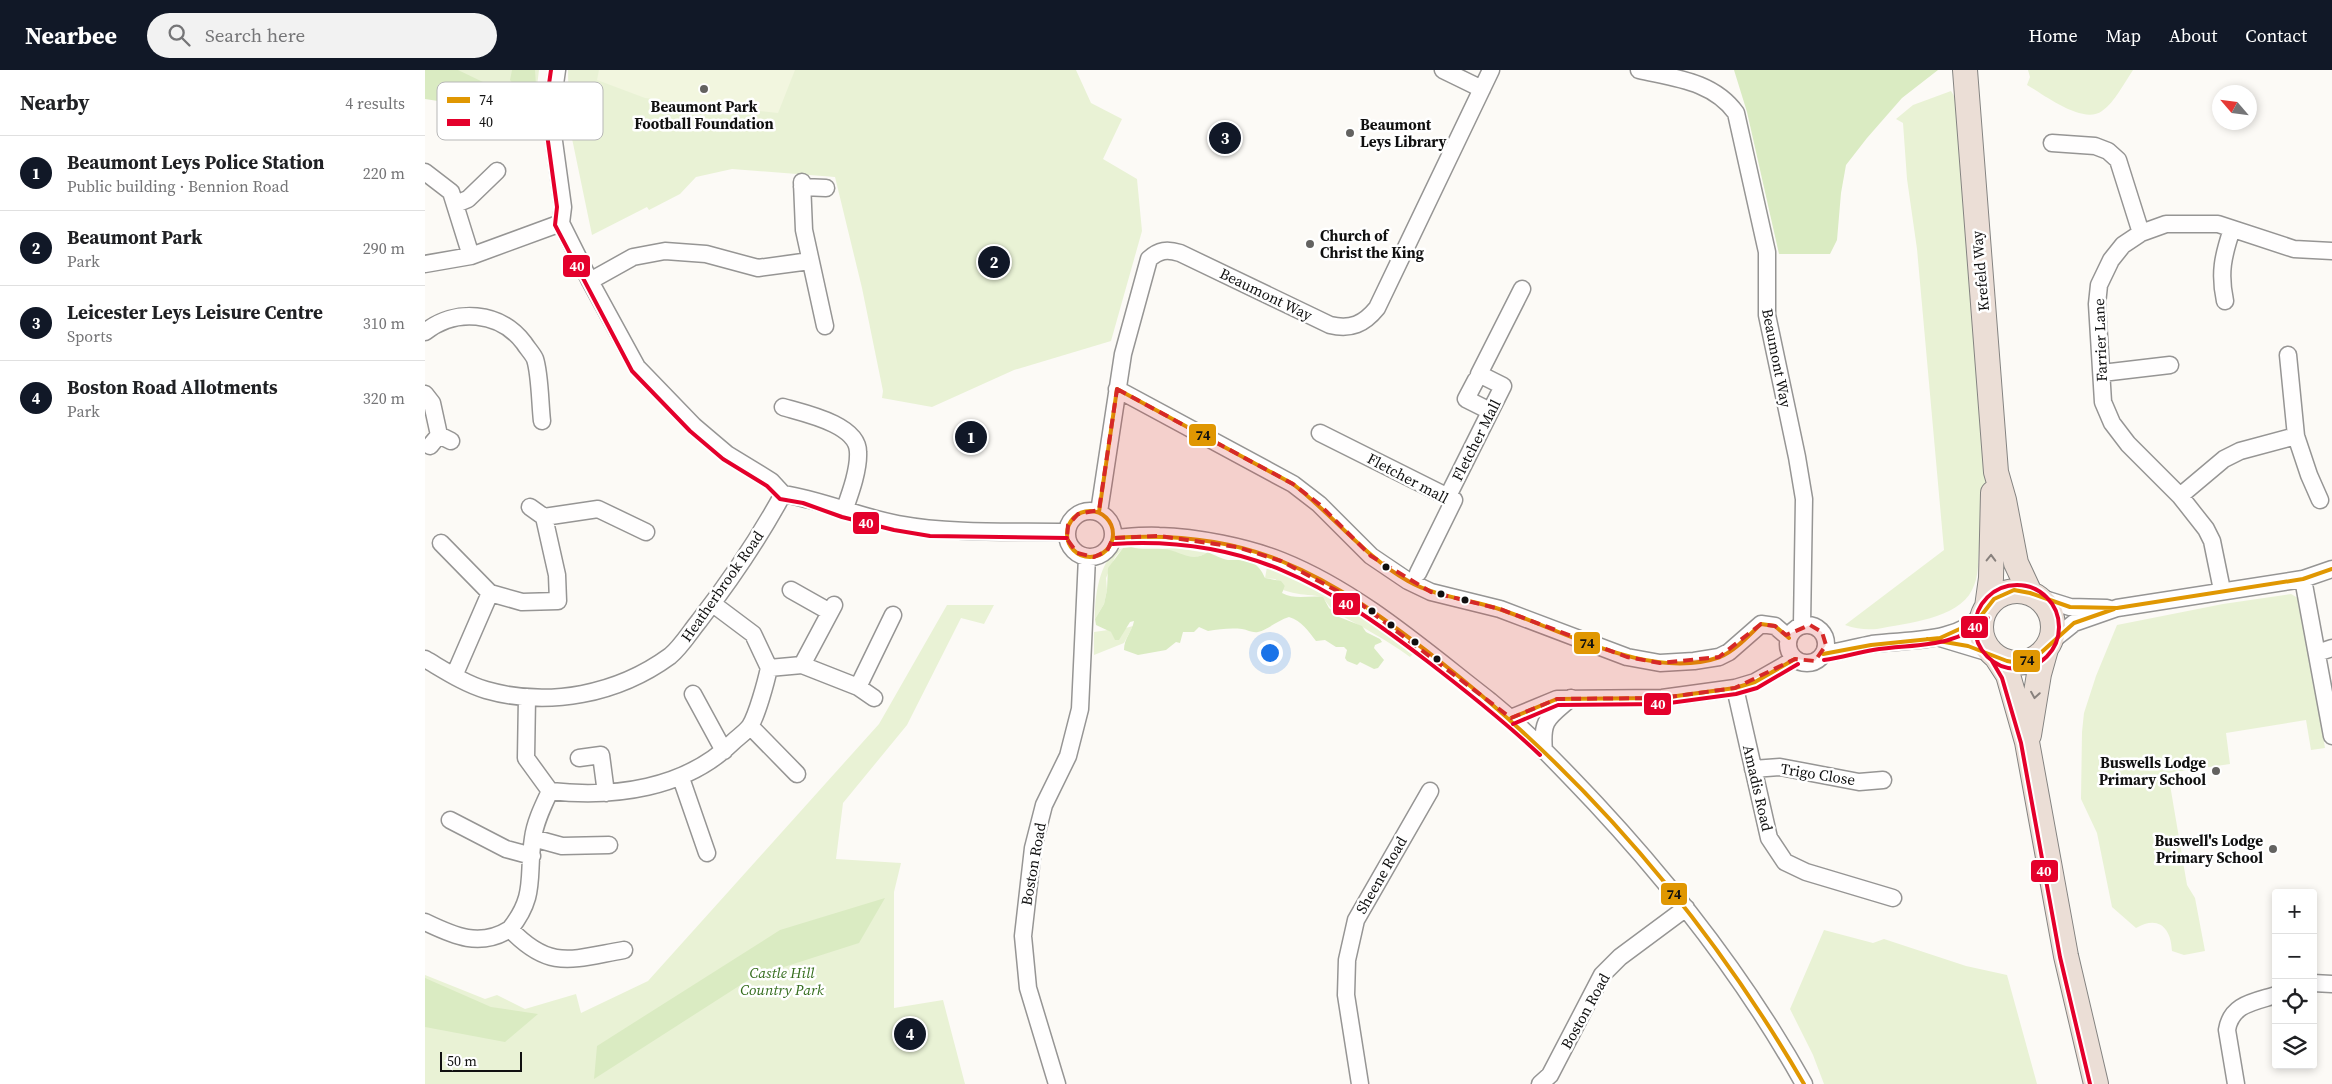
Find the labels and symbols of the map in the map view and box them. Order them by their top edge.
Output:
legend [437,82,603,140]
marker: Beaumont Park Football Foundation [698,83,710,95]
north arrow [2212,85,2257,130]
text: 74 [479,90,493,110]
place label: Beaumont Park Football Foundation [634,96,774,134]
text: 40 [479,112,493,132]
place label: Beaumont Leys Library [1360,114,1447,152]
pin: 3 [1209,119,1241,157]
marker: Beaumont Leys Library [1344,127,1356,139]
place label: Church of Christ the King [1320,225,1424,263]
street label: Krefeld Way [1966,229,1994,312]
marker: Church of Christ the King [1304,238,1316,250]
pin: 2 [978,243,1010,281]
line badge: 40 [562,254,591,278]
text: 40 [569,256,585,276]
street label: Beaumont Way [1216,263,1316,326]
street label: Farrier Lane [2088,298,2112,382]
street label: Beaumont Way [1757,307,1797,410]
street label: Fletcher Mall [1446,395,1506,484]
pin: 1 [955,418,987,456]
line badge: 74 [1188,423,1217,447]
text: 74 [1195,425,1211,445]
street label: Fletcher mall [1364,448,1453,509]
line badge: 40 [852,511,880,535]
text: 40 [858,513,874,533]
street label: Heatherbrook Road [676,526,769,646]
one-way arrow [1986,554,1997,562]
unlabelled marker [1381,562,1391,572]
unlabelled marker [1436,589,1446,599]
line badge: 40 [1332,592,1361,616]
text: 40 [1338,594,1354,614]
unlabelled marker [1460,595,1470,605]
unlabelled marker [1367,606,1377,616]
line badge: 40 [1960,615,1989,639]
text: 40 [1967,617,1983,637]
unlabelled marker [1386,620,1396,630]
line badge: 74 [1573,631,1601,655]
text: 74 [1579,633,1595,653]
unlabelled marker [1410,637,1420,647]
your location [1257,640,1283,666]
line badge: 74 [2012,649,2041,673]
text: 74 [2019,650,2035,670]
unlabelled marker [1432,654,1442,664]
one-way arrow [2030,691,2041,699]
line badge: 40 [1643,692,1672,716]
text: 40 [1650,694,1666,714]
street label: Amadis Road [1738,743,1778,834]
place label: Buswells Lodge Primary School [2099,752,2206,790]
street label: Trigo Close [1779,758,1857,790]
marker: Buswells Lodge Primary School [2210,765,2222,777]
street label: Boston Road [1015,820,1051,907]
place label: Buswell's Lodge Primary School [2155,830,2263,868]
street label: Sheene Road [1350,832,1412,918]
marker: Buswell's Lodge Primary School [2267,843,2279,855]
line badge: 40 [2030,859,2059,883]
text: 40 [2036,861,2052,881]
line badge: 74 [1660,882,1688,906]
text: 74 [1666,884,1682,904]
park label: Castle Hill Country Park [740,962,825,1000]
street label: Boston Road [1555,969,1615,1053]
pin: 4 [894,1015,926,1053]
scale bar [440,1049,523,1072]

